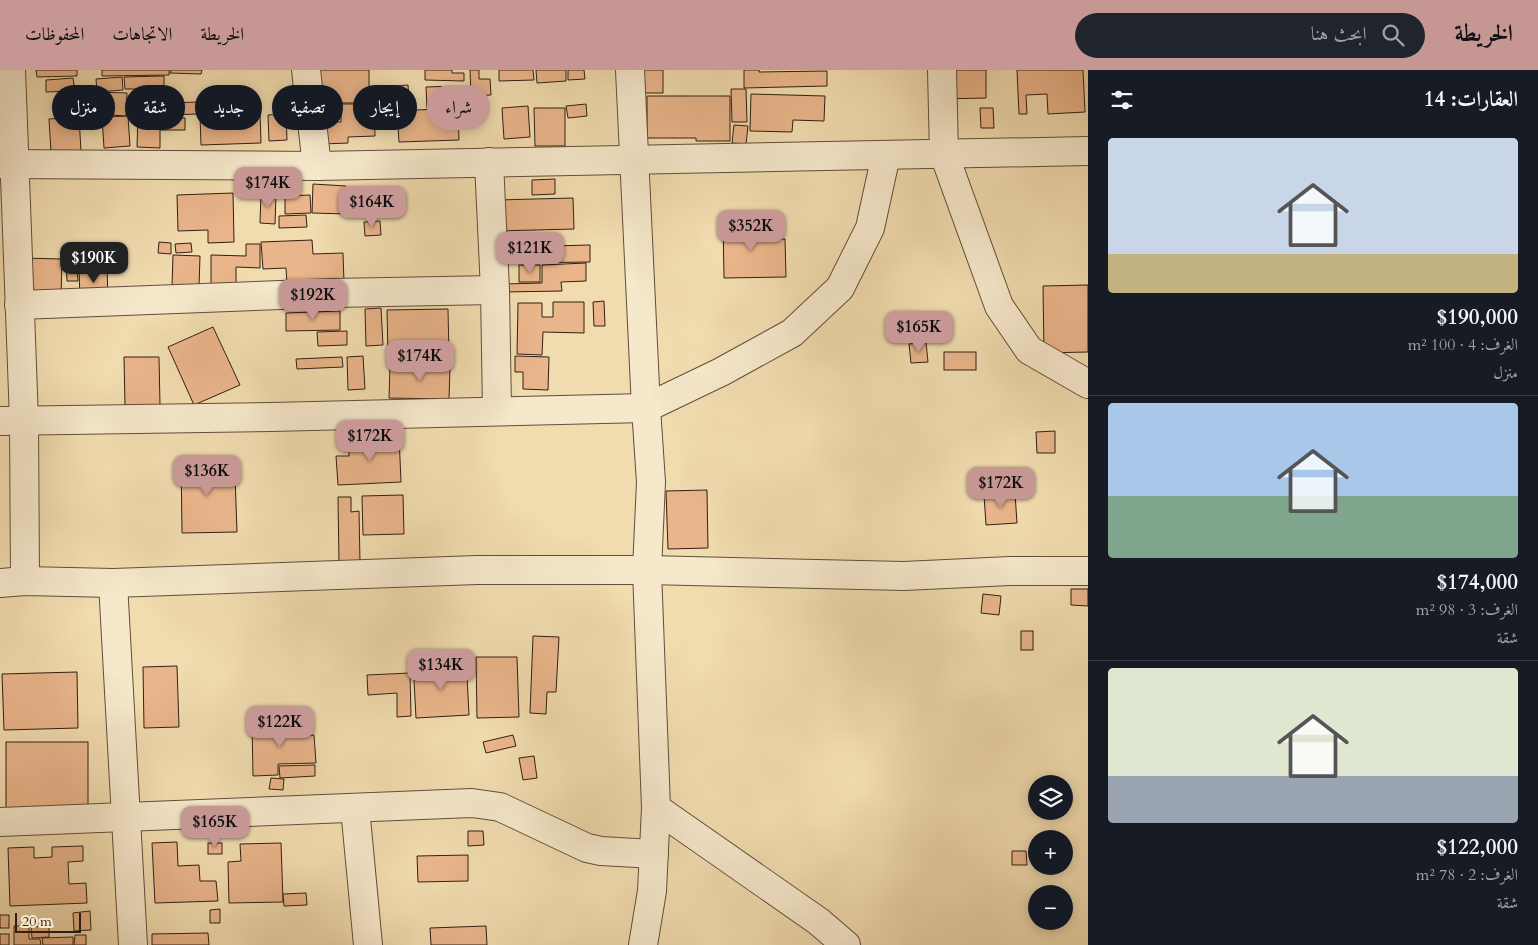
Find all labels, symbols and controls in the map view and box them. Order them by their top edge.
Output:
search box [1075,13,1425,58]
text: الخريطة [1455,17,1513,50]
text: ابحث هنا [1311,21,1367,47]
icon: search [1379,21,1407,49]
text: المحفوظات [25,22,84,47]
text: الاتجاهات [112,22,172,47]
text: الخريطة [200,22,244,47]
chip: منزل [52,85,115,130]
chip: شقة [125,85,185,130]
chip: جديد [195,85,262,130]
chip: تصفية [272,85,343,130]
chip: إيجار [353,85,417,130]
chip: شراء [427,85,490,130]
text: العقارات: 14 [1424,85,1518,114]
icon: filters [1108,86,1136,114]
pin: $174K [233,166,303,209]
icon: home [1268,170,1358,260]
text: $174K [245,172,291,194]
pin: $164K [337,186,407,228]
text: $164K [349,191,395,213]
pin: $352K [716,210,786,252]
text: $352K [728,215,774,237]
pin: $121K [495,232,565,274]
text: $121K [507,237,553,259]
pin: $190K [59,242,129,284]
text: $190K [71,247,117,269]
pin: $192K [278,278,348,321]
text: $192K [290,284,336,306]
text: $190,000 [1437,303,1518,332]
pin: $165K [884,310,954,353]
text: $165K [896,316,942,338]
text: الغرف: 4 · 100 m² [1408,334,1518,356]
pin: $174K [385,340,455,382]
text: $174K [397,345,443,367]
text: منزل [1493,362,1518,384]
pin: $172K [335,420,405,462]
text: $172K [347,425,393,447]
icon: home [1268,436,1358,526]
pin: $136K [172,454,242,497]
text: $136K [184,460,230,482]
pin: $172K [966,466,1036,509]
text: $172K [978,472,1024,494]
text: $174,000 [1437,568,1518,597]
text: الغرف: 3 · 98 m² [1416,599,1518,621]
text: شقة [1497,627,1518,649]
pin: $134K [406,648,476,691]
text: $134K [418,654,464,676]
icon: home [1268,701,1358,791]
pin: $122K [245,706,315,748]
text: $122K [257,711,303,733]
map controls [1028,775,1073,930]
button: layers [1028,775,1073,820]
pin: $165K [180,806,250,848]
text: $165K [192,811,238,833]
button: + [1028,830,1073,875]
text: $122,000 [1437,833,1518,862]
text: الغرف: 2 · 78 m² [1416,864,1518,886]
button: − [1028,885,1073,930]
text: شقة [1497,892,1518,914]
scale bar [15,910,81,933]
text: 20 m [22,912,52,931]

